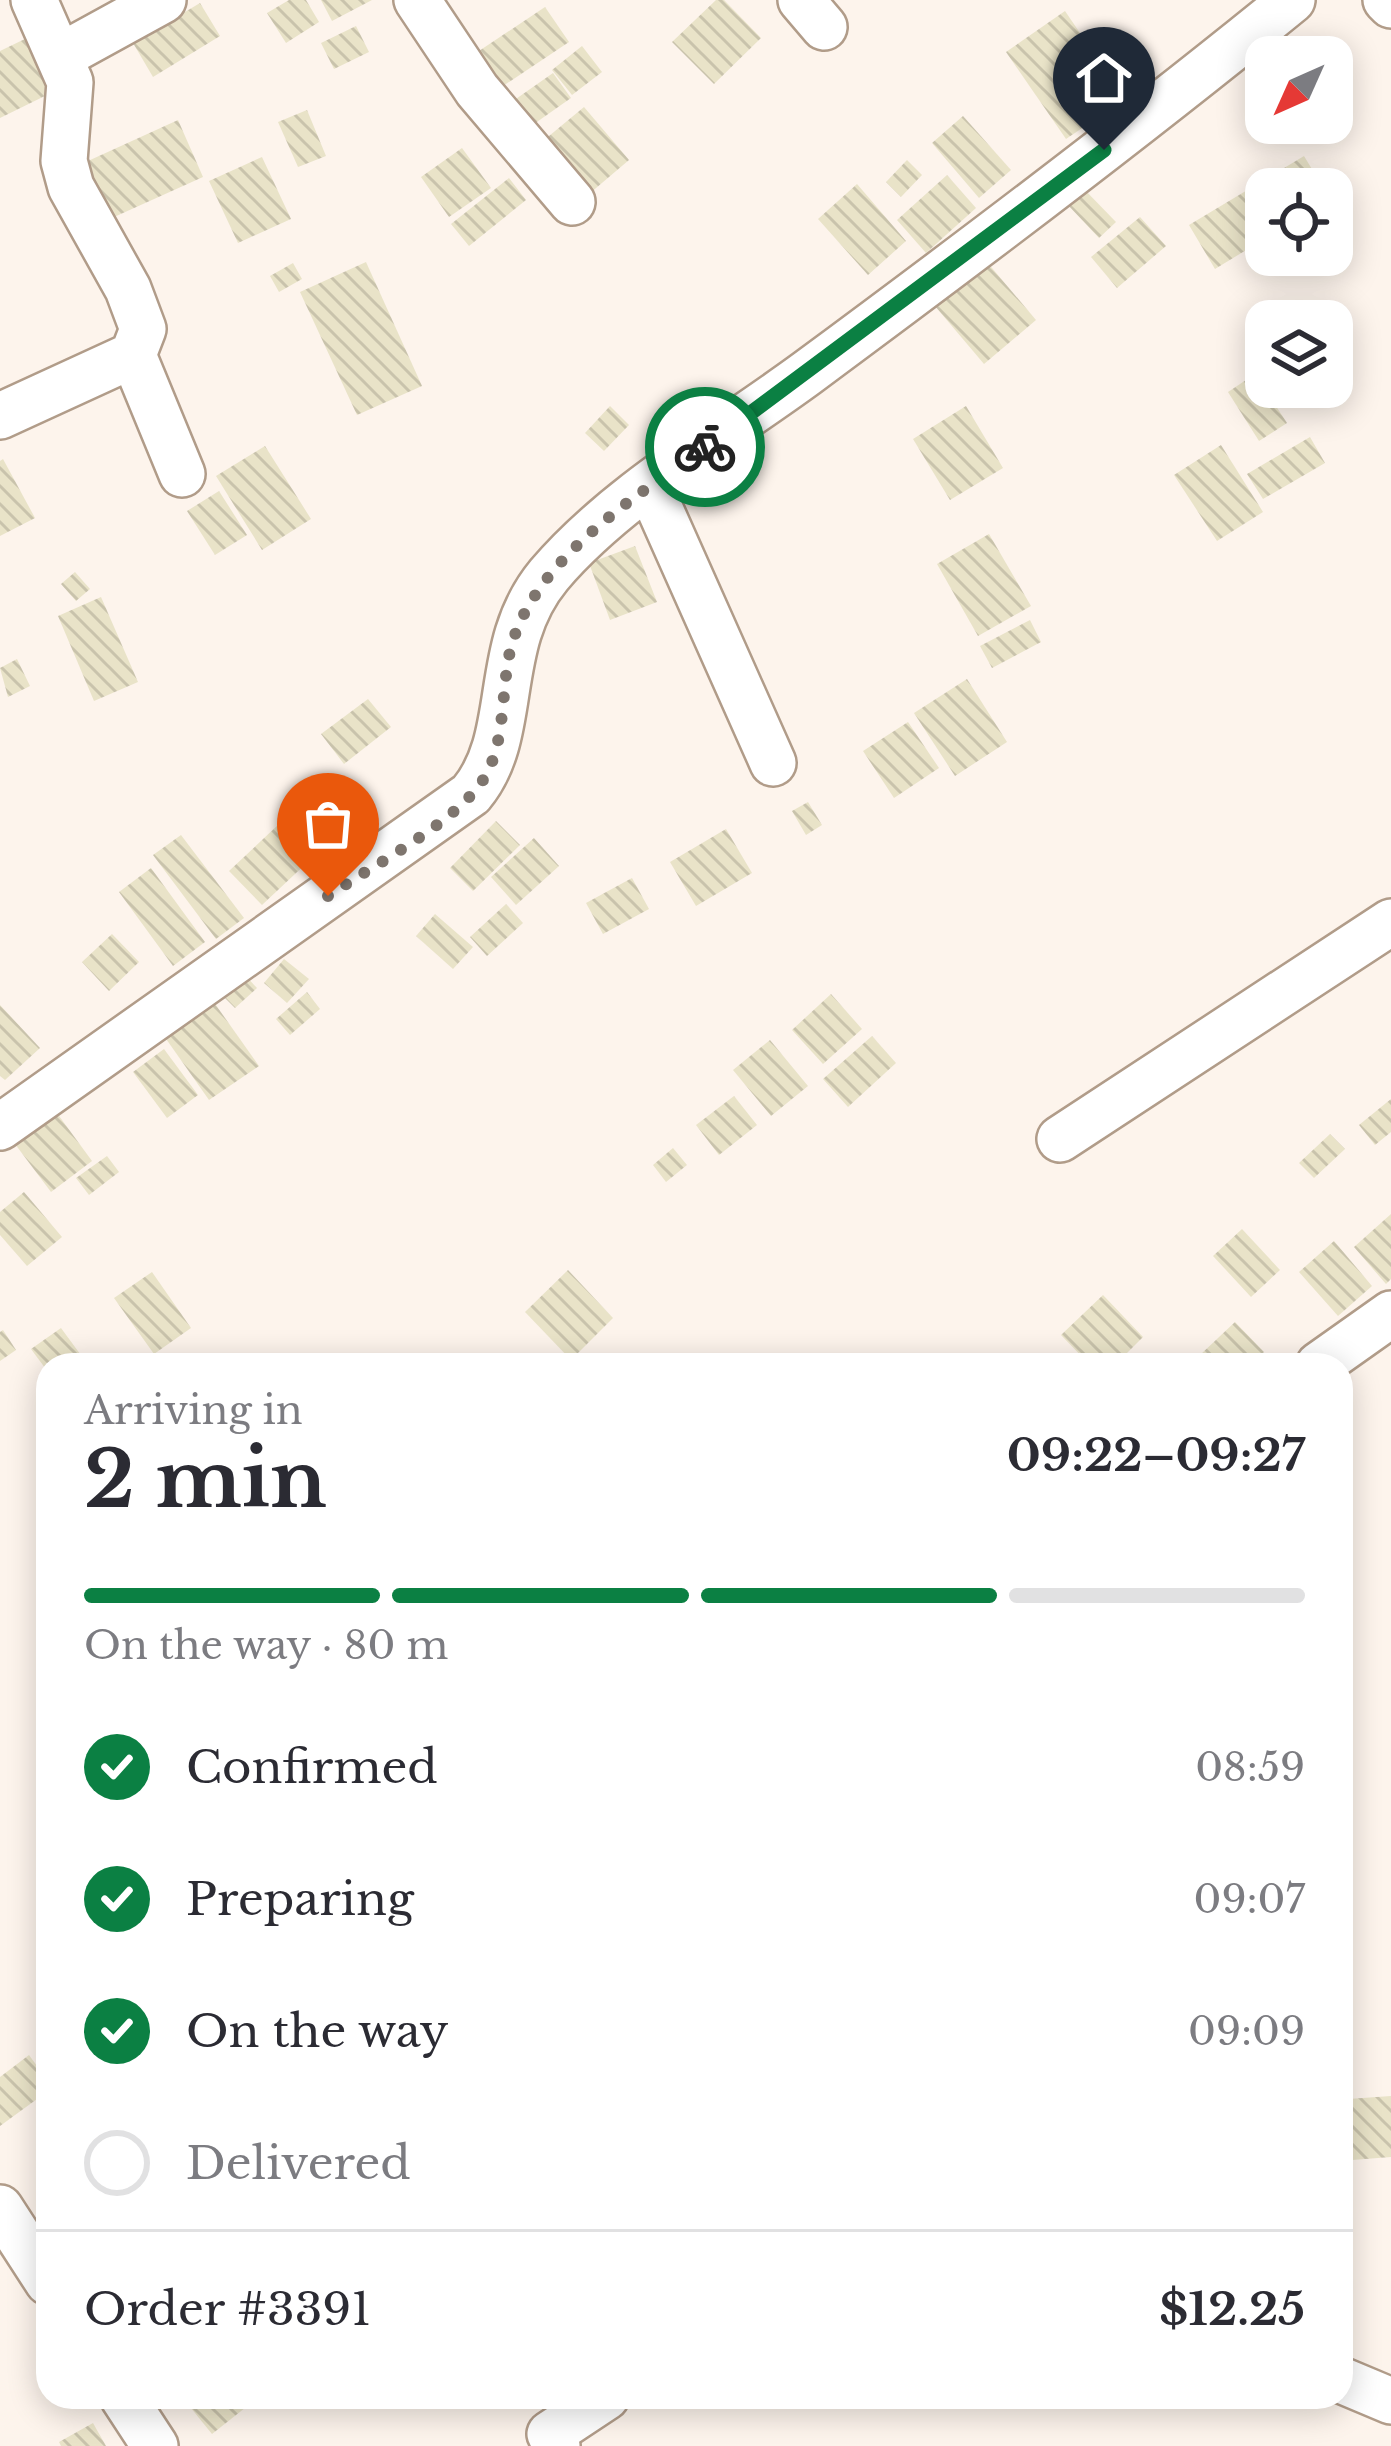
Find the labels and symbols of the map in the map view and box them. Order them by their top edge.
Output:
pin [1053,27,1155,150]
north arrow [1245,36,1353,144]
courier [645,387,765,507]
pin [277,773,379,896]

